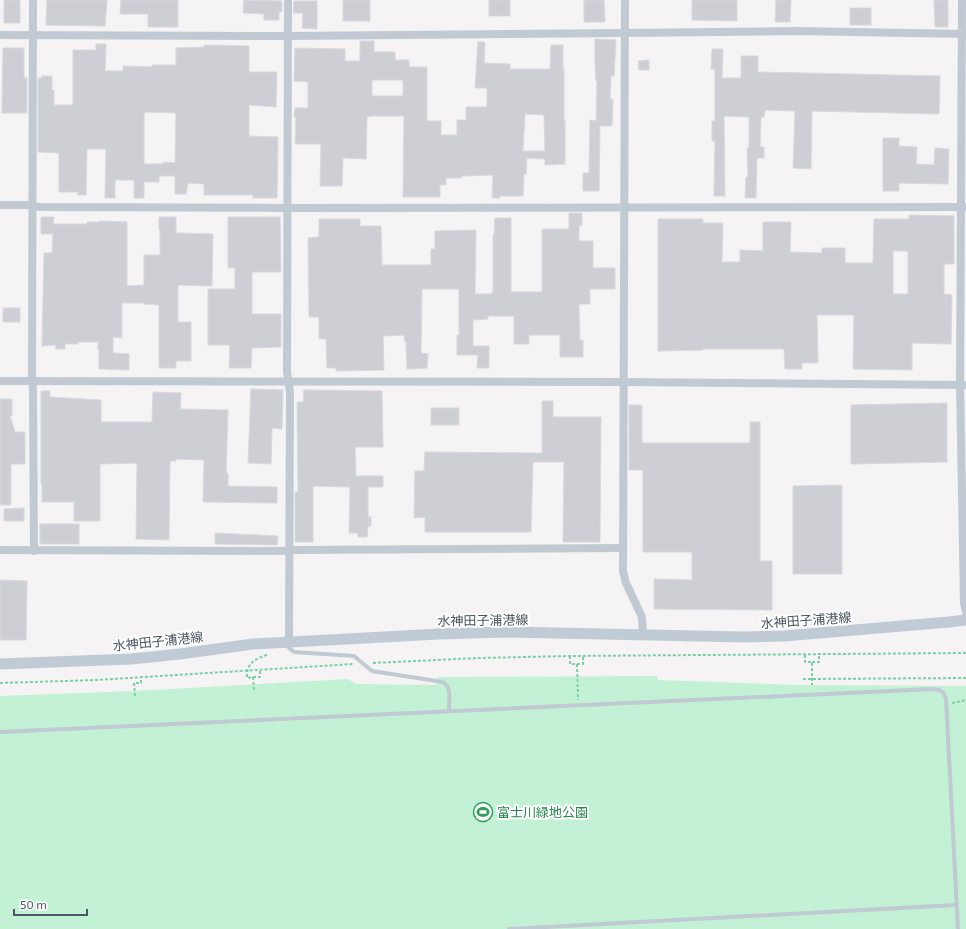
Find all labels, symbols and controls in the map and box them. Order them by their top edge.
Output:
street label: 水神田子浦港線 [760,609,852,631]
street label: 水神田子浦港線 [437,611,529,629]
street label: 水神田子浦港線 [112,628,204,654]
sports icon: 富士川緑地公園 [472,801,494,823]
place label: 富士川緑地公園 [497,804,588,820]
scale bar [14,891,87,917]
text: 50 m [20,897,47,911]

